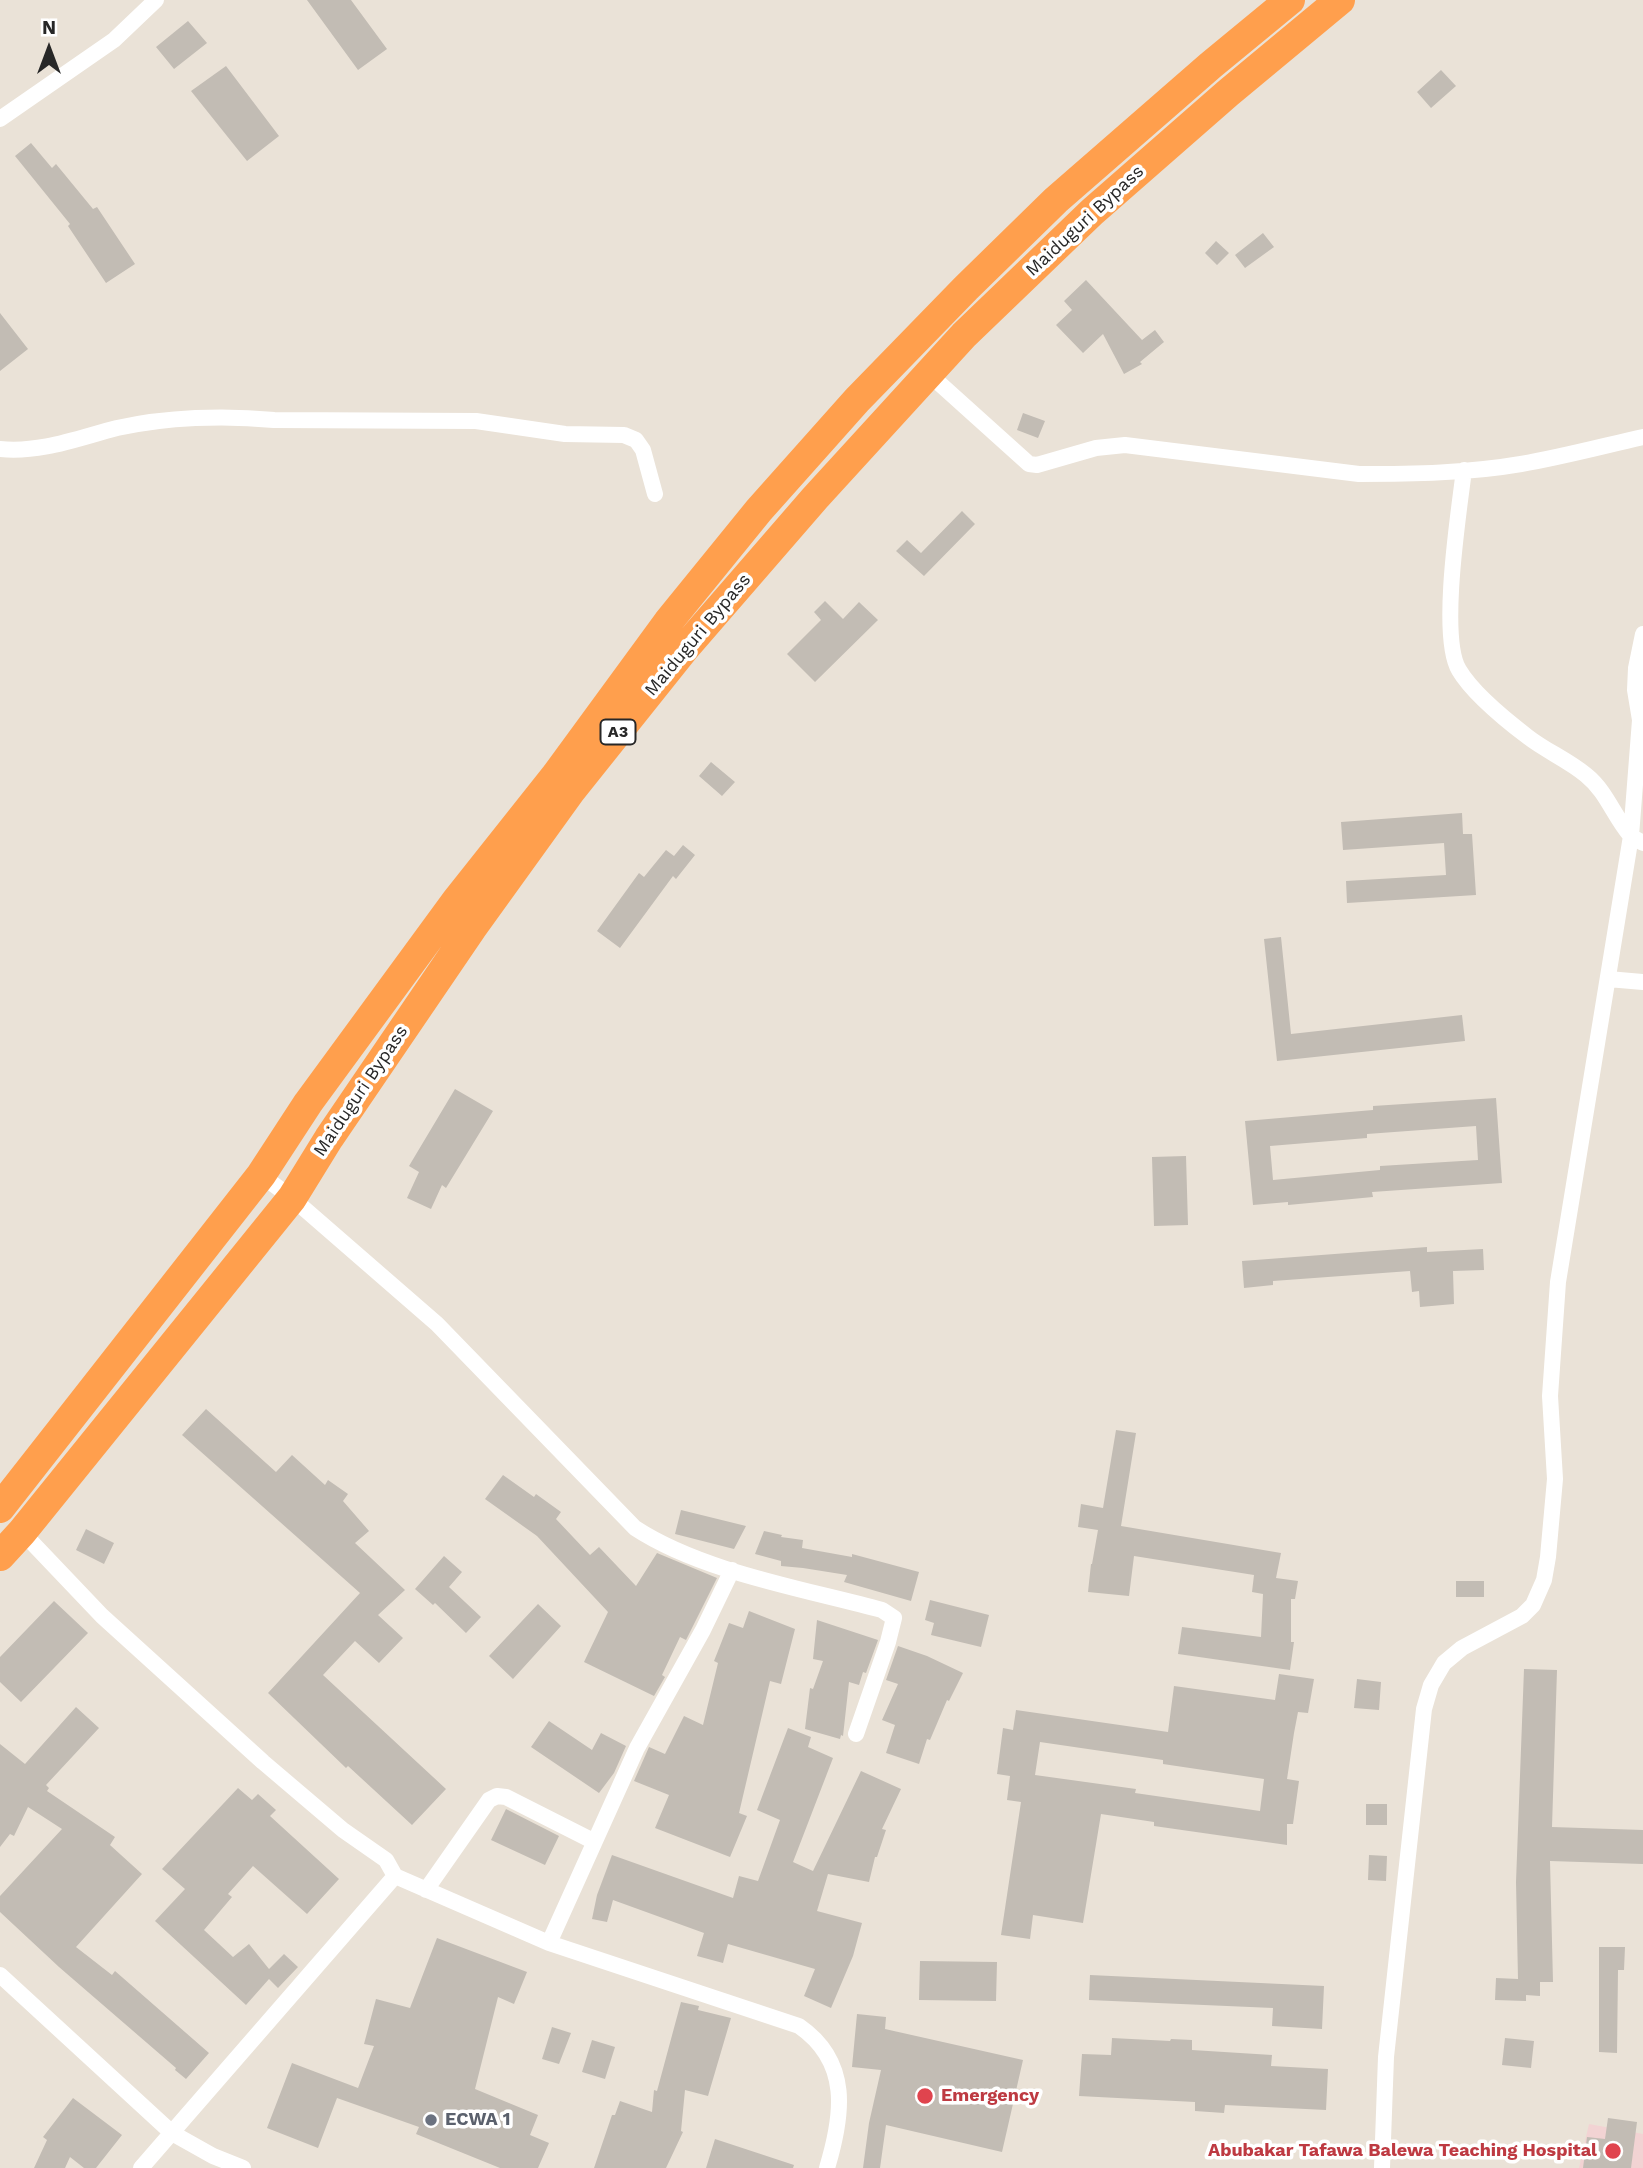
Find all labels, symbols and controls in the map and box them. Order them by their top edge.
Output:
north arrow [14,14,84,84]
text: N [42,16,56,39]
street label: Maiduguri Bypass [1022,161,1148,281]
street label: Maiduguri Bypass [641,569,755,701]
road number: A3 [600,720,636,744]
street label: Maiduguri Bypass [309,1022,413,1160]
place label: Emergency [941,2085,1039,2107]
marker: Emergency [915,2086,935,2106]
place label: ECWA 1 [445,2109,511,2131]
marker: ECWA 1 [423,2112,439,2128]
place label: Abubakar Tafawa Balewa Teaching Hospital [1208,2140,1597,2162]
marker: Abubakar Tafawa Balewa Teaching Hospital [1603,2141,1623,2161]

